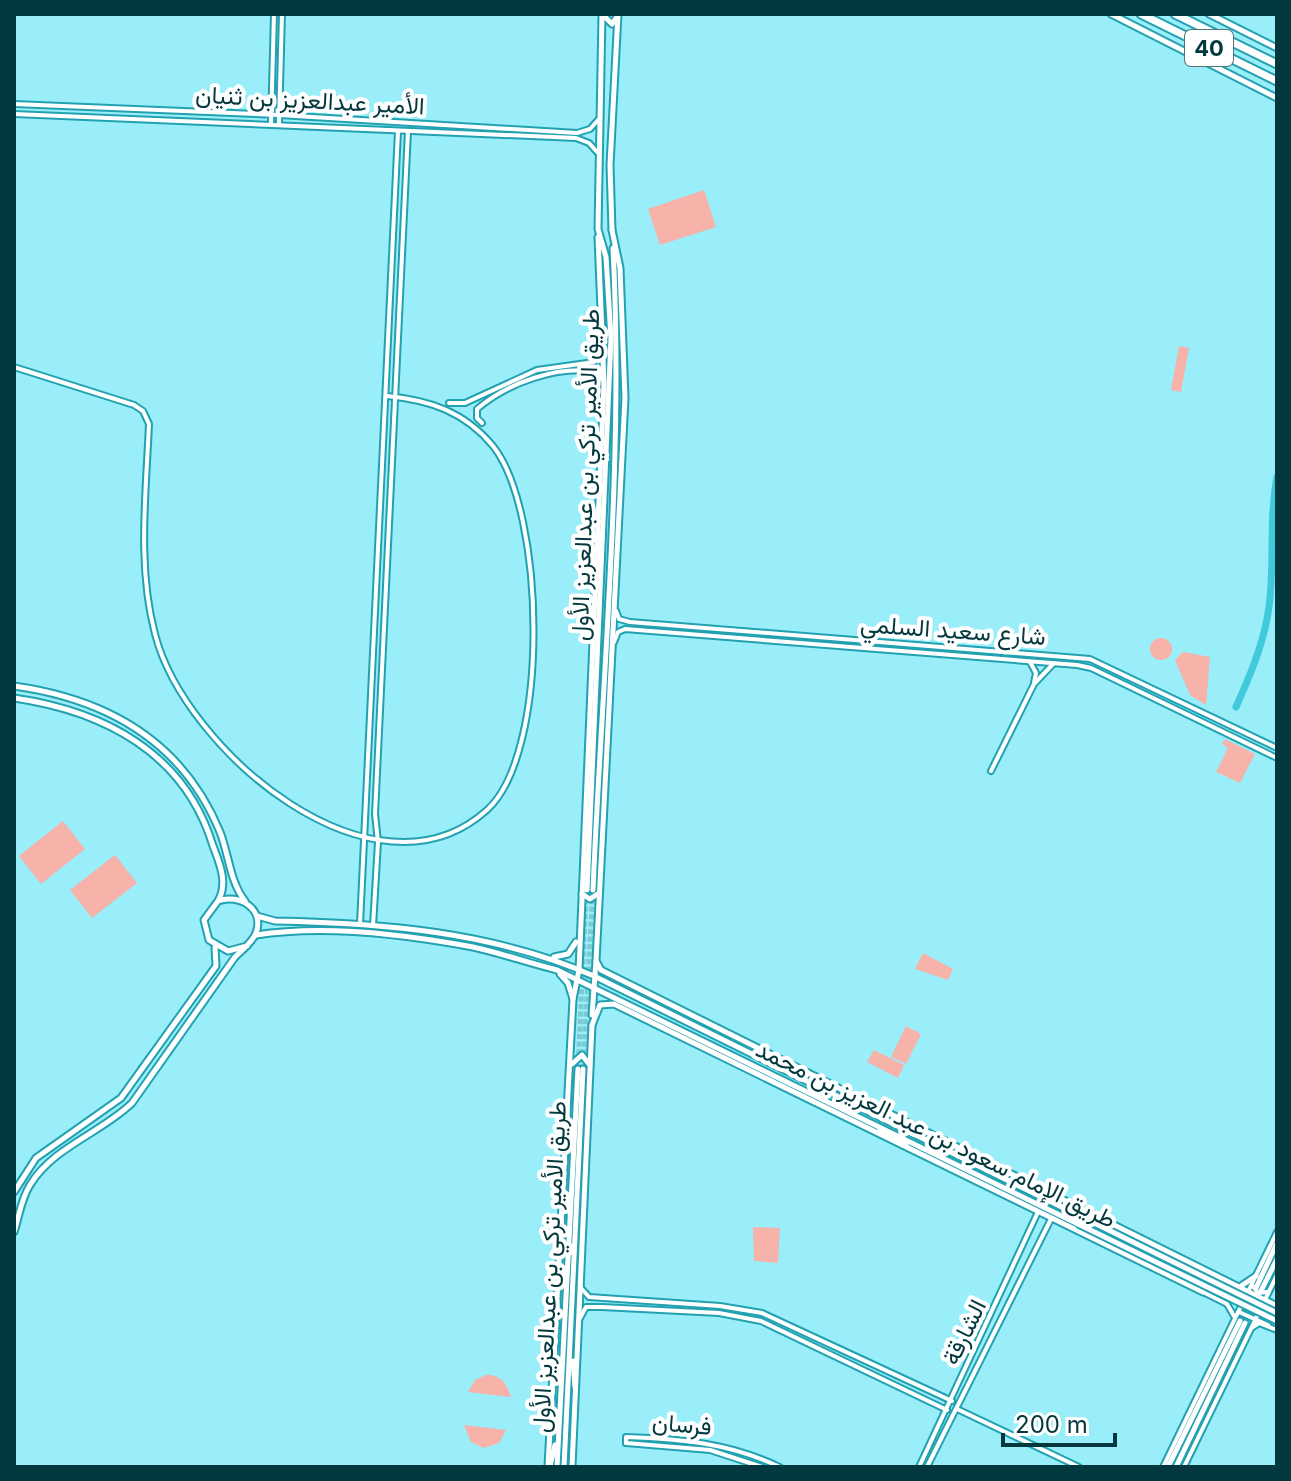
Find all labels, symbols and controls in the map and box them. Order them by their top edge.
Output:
road number: 40 [1185,30,1233,66]
street label: الأمير عبدالعزيز بن ثنيان [195,80,425,121]
street label: طريق الأمير تركي بن عبدالعزيز الأول [565,308,610,642]
street label: شارع سعيد السلمي [859,609,1047,656]
street label: طريق الإمام سعود بن عبد العزيز بن محمد [751,1034,1121,1236]
street label: طريق الأمير تركي بن عبدالعزيز الأول [526,1100,577,1434]
street label: الشارقة [936,1295,993,1370]
scale bar [1003,1397,1115,1447]
street label: فرسان [651,1407,713,1442]
text: 200 m [1015,1410,1088,1439]

